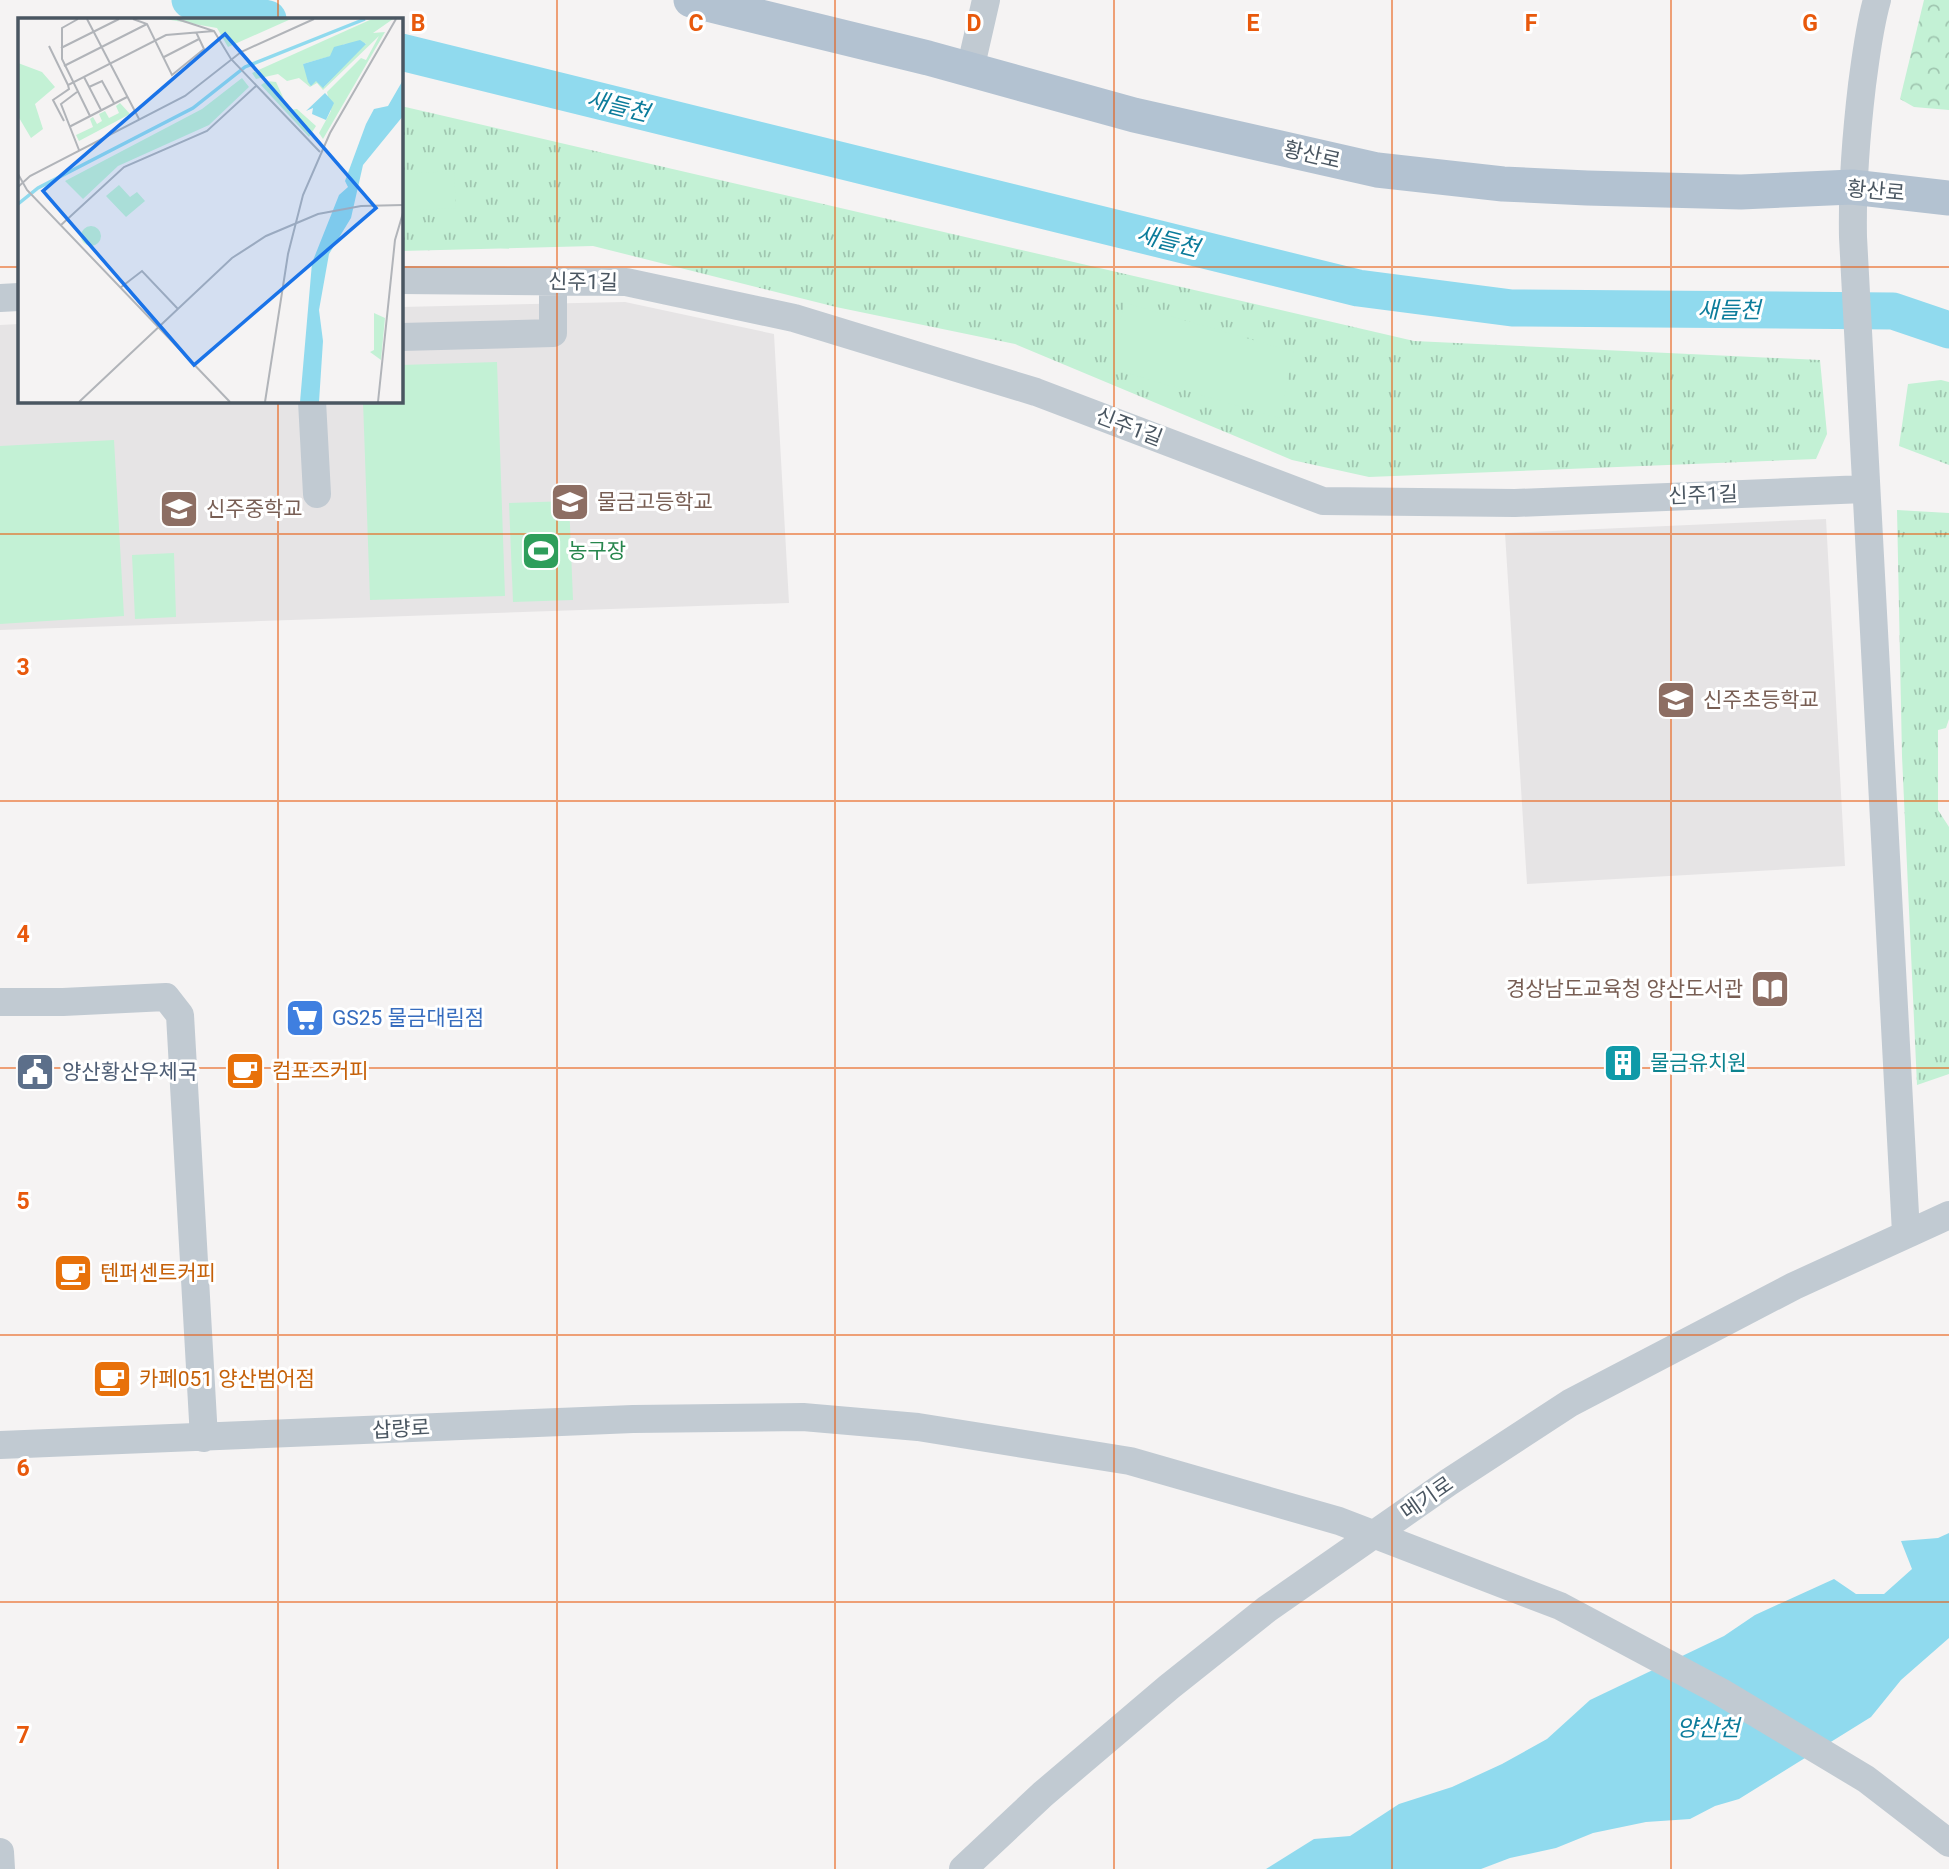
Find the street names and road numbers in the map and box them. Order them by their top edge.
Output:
street label: 황산로 [1281,137,1343,173]
street label: 황산로 [1846,177,1906,205]
street label: 신주1길 [548,269,618,295]
street label: 신주1길 [1092,403,1166,451]
street label: 신주1길 [1668,482,1738,508]
street label: 삽량로 [371,1415,431,1443]
street label: 메기로 [1396,1472,1458,1524]

